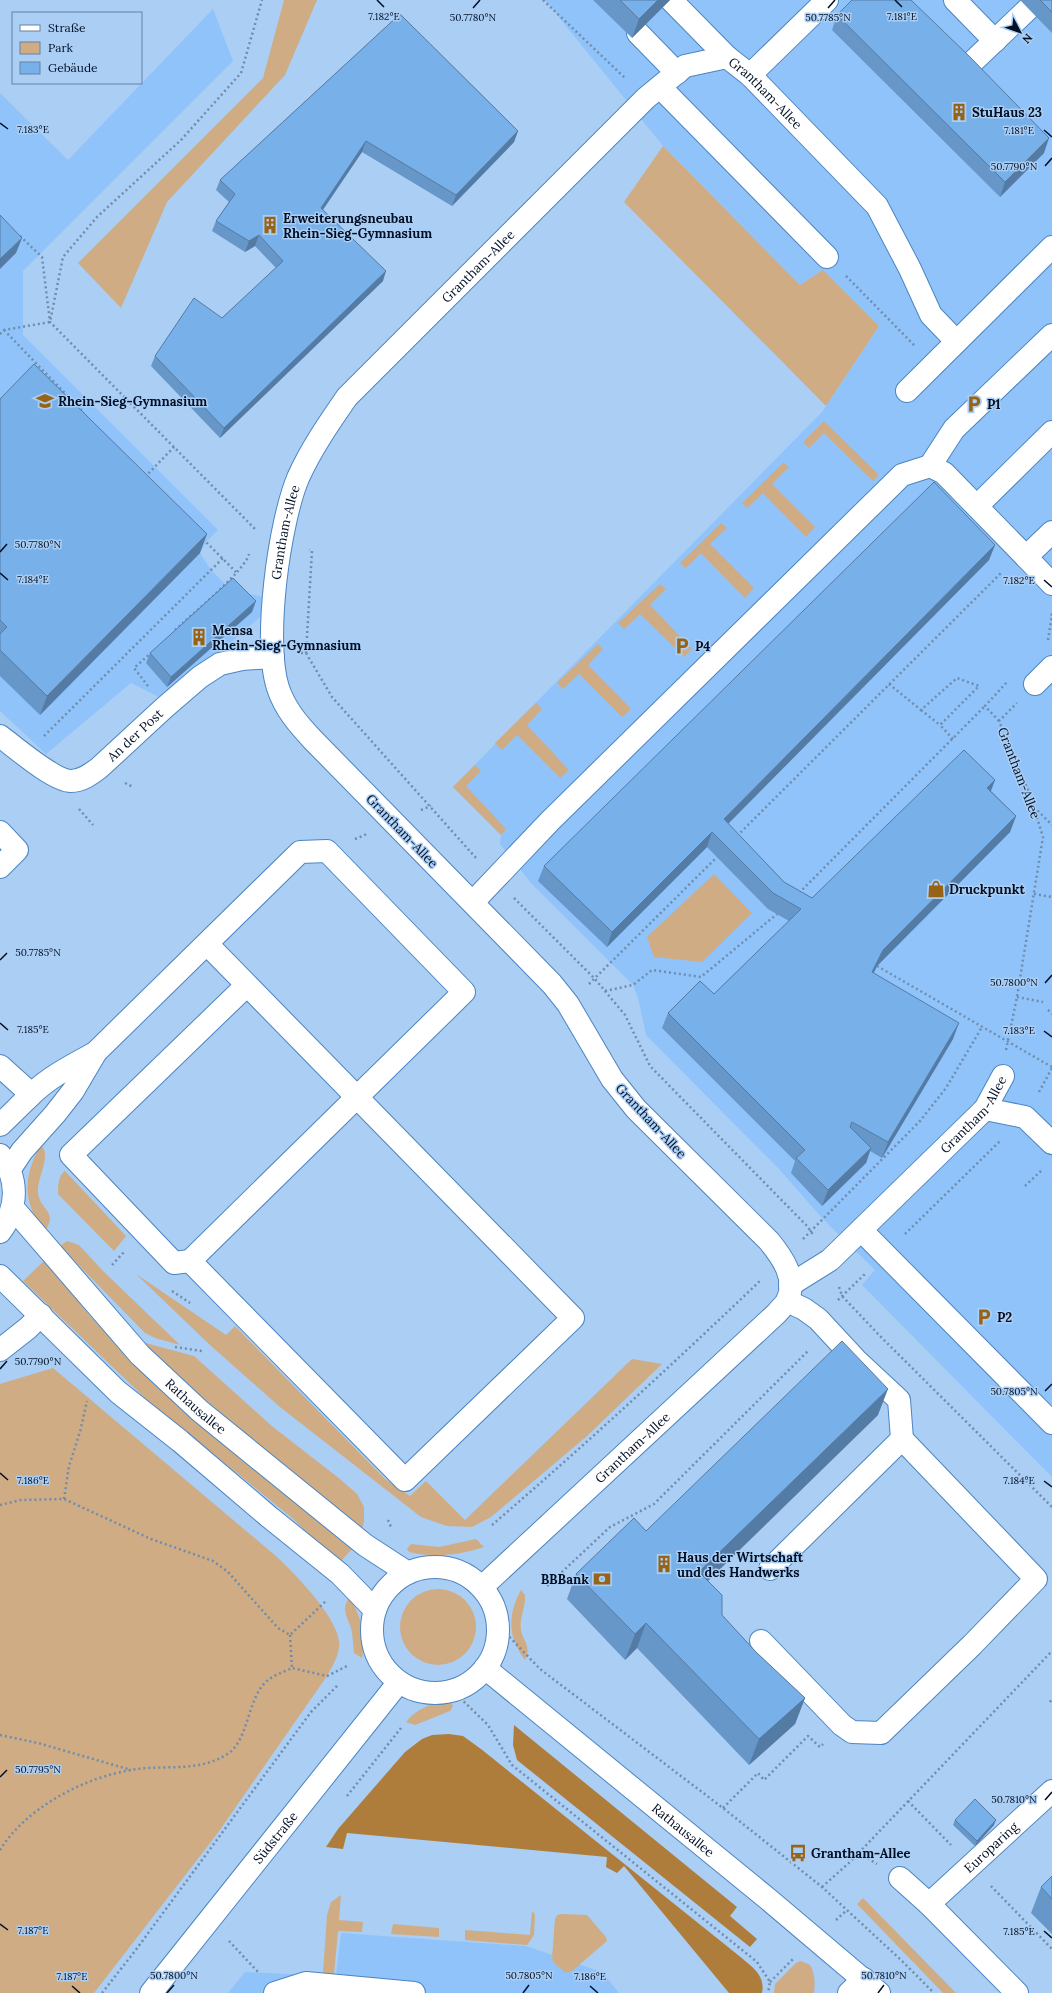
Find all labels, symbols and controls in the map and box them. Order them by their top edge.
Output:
text: 7.182°E [368,10,400,23]
text: 7.181°E [887,10,917,23]
text: 50.7780°N [450,11,497,24]
text: 50.7785°N [805,11,851,24]
legend [12,12,142,84]
north arrow [1000,12,1040,52]
text: Straße [48,20,86,35]
text: N [1019,31,1036,47]
text: Park [48,40,74,55]
street label: Grantham-Allee [725,53,806,132]
text: Gebäude [48,60,98,75]
building icon: StuHaus 23 [949,102,969,122]
place label: StuHaus 23 [972,104,1042,121]
text: 7.183°E [17,123,49,136]
text: 7.181°E [1004,124,1034,137]
text: 50.7790°N [991,160,1038,173]
place label: Erweiterungsneubau Rhein-Sieg-Gymnasium [283,210,432,242]
building icon: Erweiterungsneubau Rhein-Sieg-Gymnasium [260,215,280,235]
street label: Grantham-Allee [438,226,518,306]
school or university icon: Rhein-Sieg-Gymnasium [35,391,55,411]
place label: Rhein-Sieg-Gymnasium [58,393,207,410]
parking icon: P1 [964,394,984,414]
place label: P1 [987,396,1001,413]
street label: Grantham-Allee [267,483,303,581]
text: 50.7780°N [15,538,62,551]
text: 7.184°E [17,573,49,586]
text: 7.182°E [1003,574,1035,587]
place label: Mensa Rhein-Sieg-Gymnasium [212,622,361,654]
building icon: Mensa Rhein-Sieg-Gymnasium [189,627,209,647]
parking icon: P4 [672,636,692,656]
place label: P4 [695,638,710,655]
street label: An der Post [103,705,166,766]
street label: Grantham-Allee [994,725,1044,821]
street label: Grantham-Allee [362,790,442,872]
shop icon: Druckpunkt [926,879,946,899]
place label: Druckpunkt [949,881,1025,898]
text: 50.7785°N [15,946,61,959]
text: 50.7800°N [990,976,1038,989]
text: 7.185°E [17,1023,49,1036]
text: 7.183°E [1003,1024,1035,1037]
street label: Grantham-Allee [936,1073,1010,1157]
street label: Grantham-Allee [612,1080,690,1162]
parking icon: P2 [974,1307,994,1327]
place label: P2 [997,1309,1012,1326]
text: 50.7790°N [15,1355,62,1368]
street label: Rathausallee [162,1375,230,1438]
text: 50.7805°N [990,1385,1038,1398]
street label: Grantham-Allee [591,1408,673,1487]
text: 7.186°E [17,1474,49,1487]
text: 7.184°E [1003,1474,1035,1487]
place label: Haus der Wirtschaft und des Handwerks [677,1549,804,1581]
building icon: Haus der Wirtschaft und des Handwerks [654,1554,674,1574]
bank icon: BBBank [592,1569,612,1589]
place label: BBBank [541,1571,589,1588]
text: 50.7795°N [15,1763,61,1776]
text: 50.7810°N [991,1793,1037,1806]
street label: Rathausallee [649,1799,718,1860]
street label: Südstraße [249,1808,301,1867]
street label: Europaring [960,1817,1022,1876]
bus stop icon: Grantham-Allee [788,1843,808,1863]
place label: Grantham-Allee [811,1845,910,1862]
text: 7.187°E [18,1924,48,1937]
text: 7.185°E [1003,1925,1035,1938]
text: 50.7800°N [150,1969,198,1982]
text: 50.7805°N [505,1969,553,1982]
text: 50.7810°N [861,1969,907,1982]
text: 7.187°E [57,1970,87,1983]
text: 7.186°E [574,1970,606,1983]

